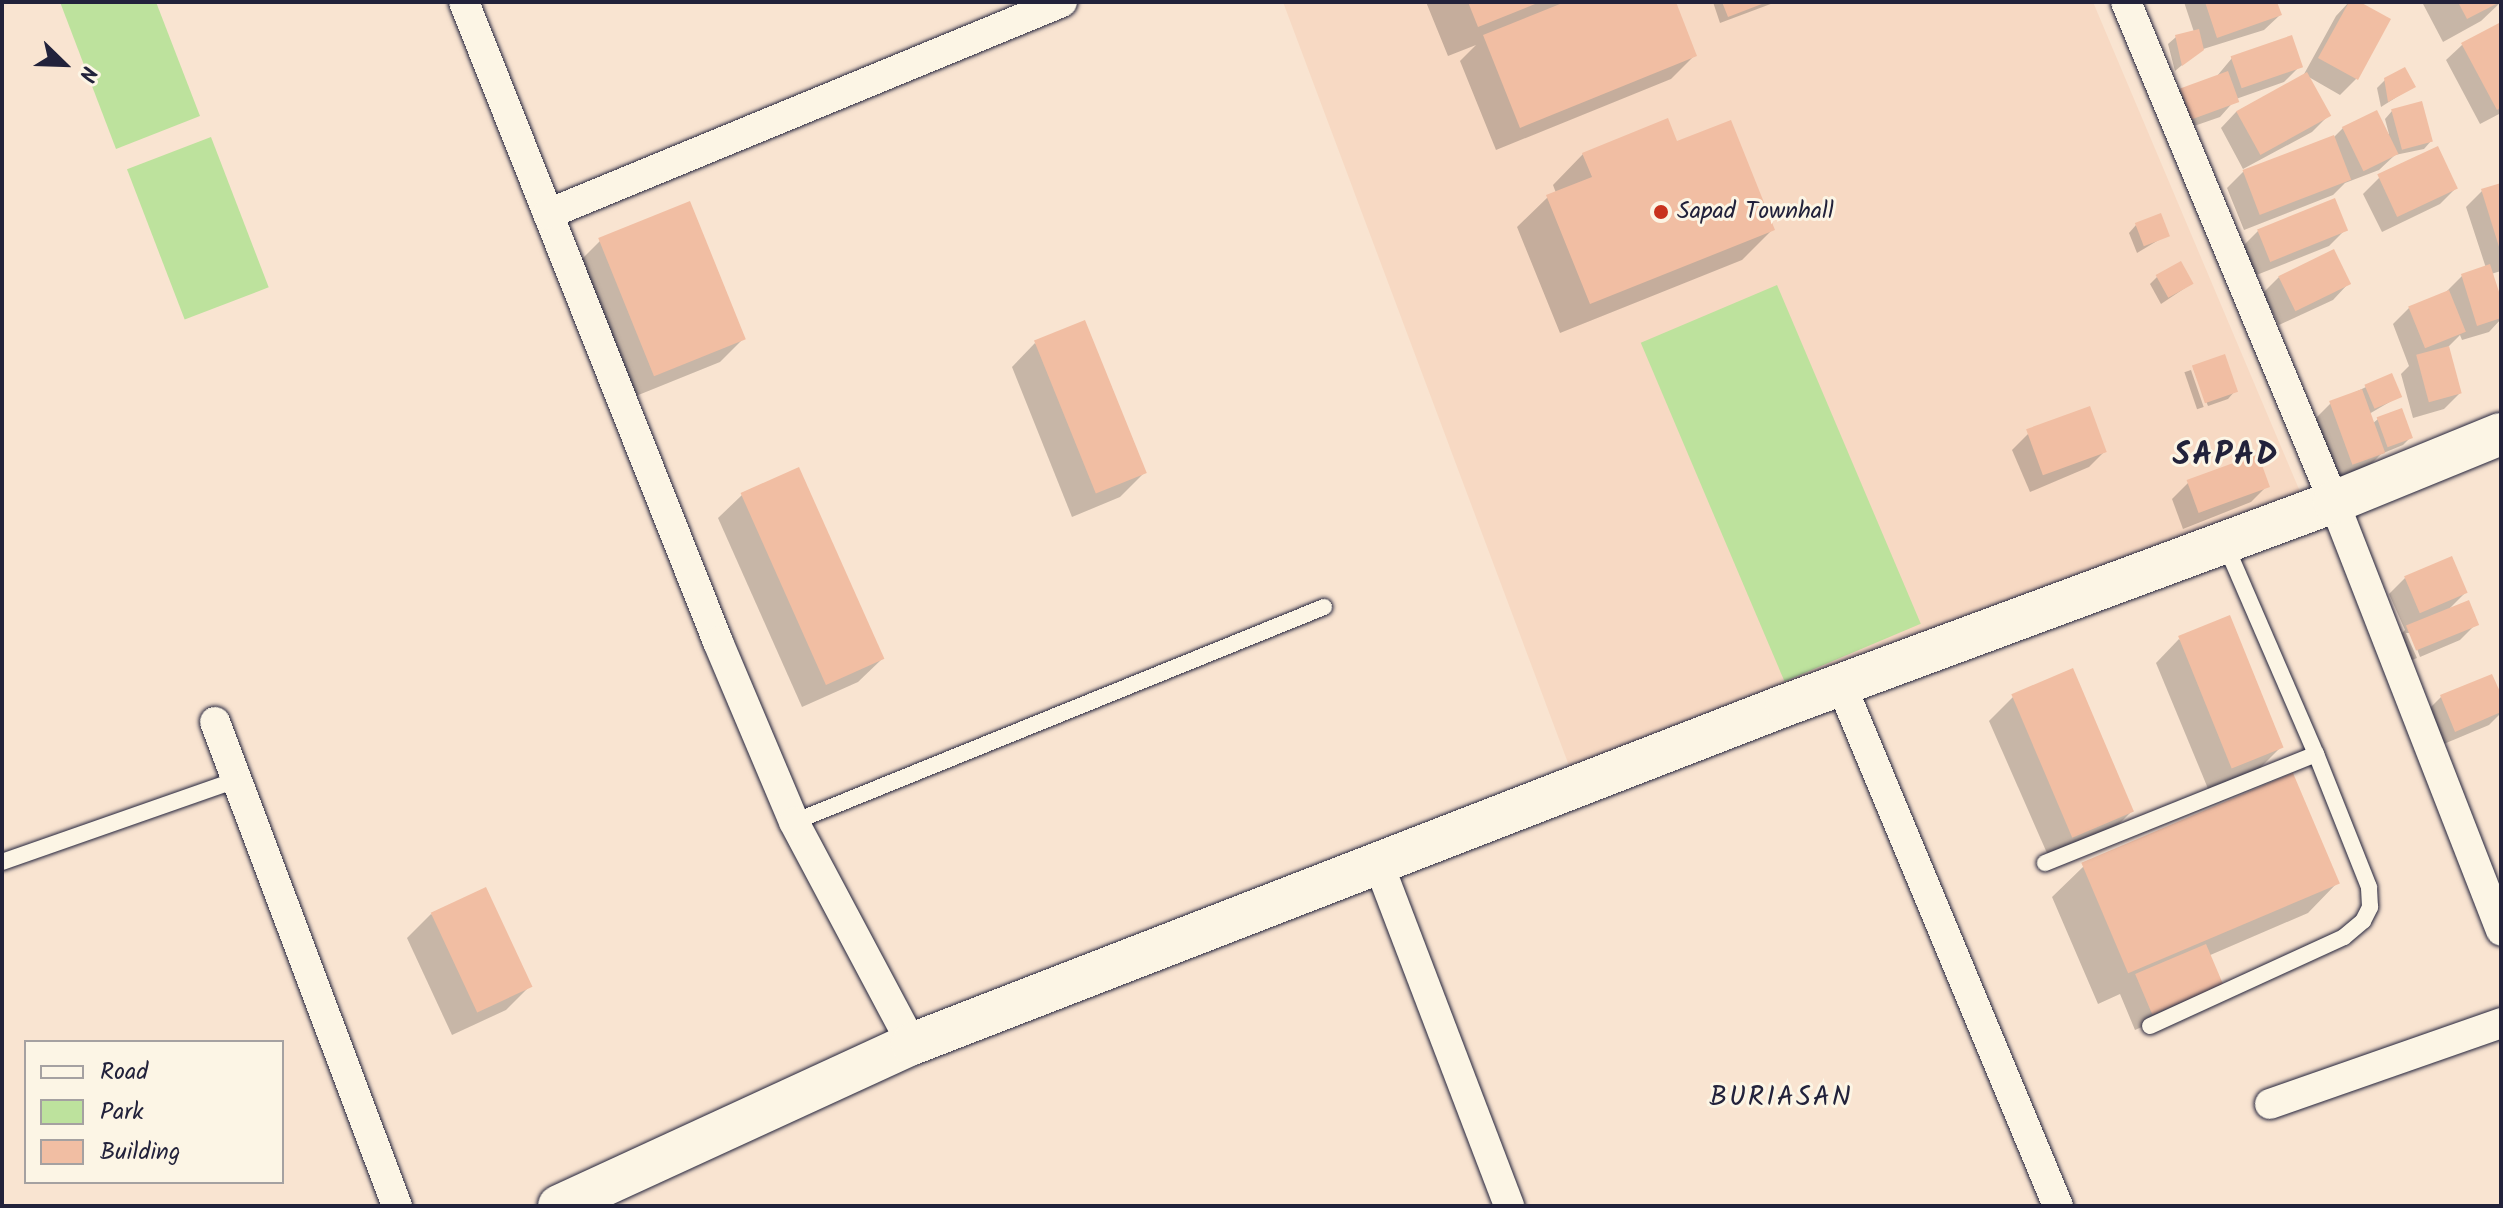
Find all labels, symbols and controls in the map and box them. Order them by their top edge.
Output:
north arrow [24,24,104,104]
text: N [68,60,105,87]
place label: Sapad Townhall [1677,198,1834,226]
marker: Sapad Townhall [1652,203,1670,221]
district label: SAPAD [2173,437,2279,475]
legend [24,1040,284,1184]
text: Road [100,1053,148,1092]
district label: BURIASAN [1709,1081,1853,1115]
text: Park [100,1093,144,1132]
text: Building [100,1133,180,1172]

